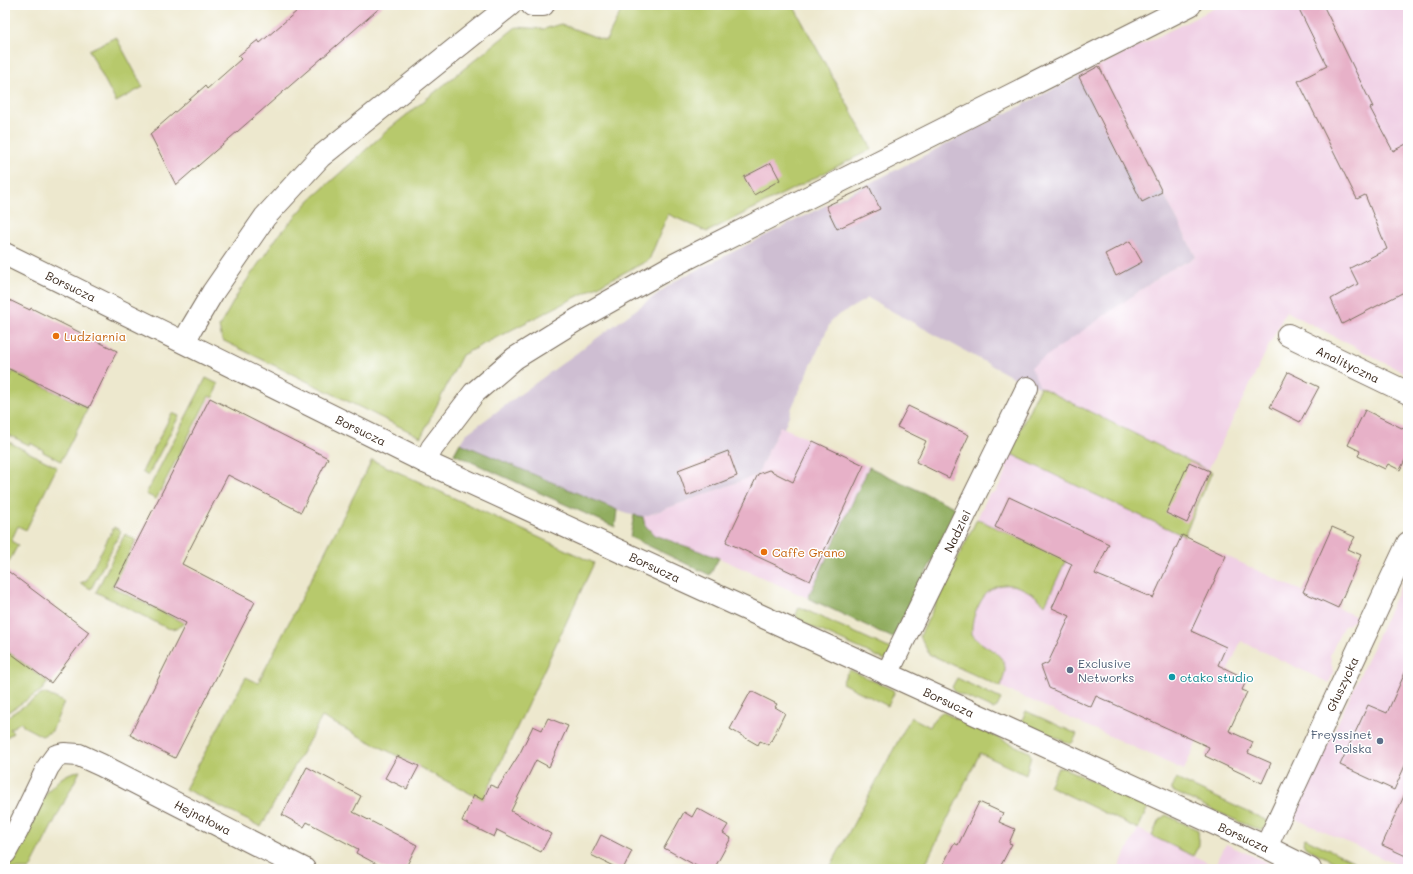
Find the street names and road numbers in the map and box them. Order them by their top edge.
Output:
street label: Borsucza [43,267,99,305]
street label: Analityczna [1314,342,1382,386]
street label: Borsucza [333,411,389,449]
street label: Nadziei [940,507,974,555]
street label: Borsucza [627,548,683,586]
street label: Głuszycka [1322,654,1362,714]
street label: Borsucza [921,683,977,721]
street label: Hejnałowa [172,796,234,838]
street label: Borsucza [1216,818,1272,856]

